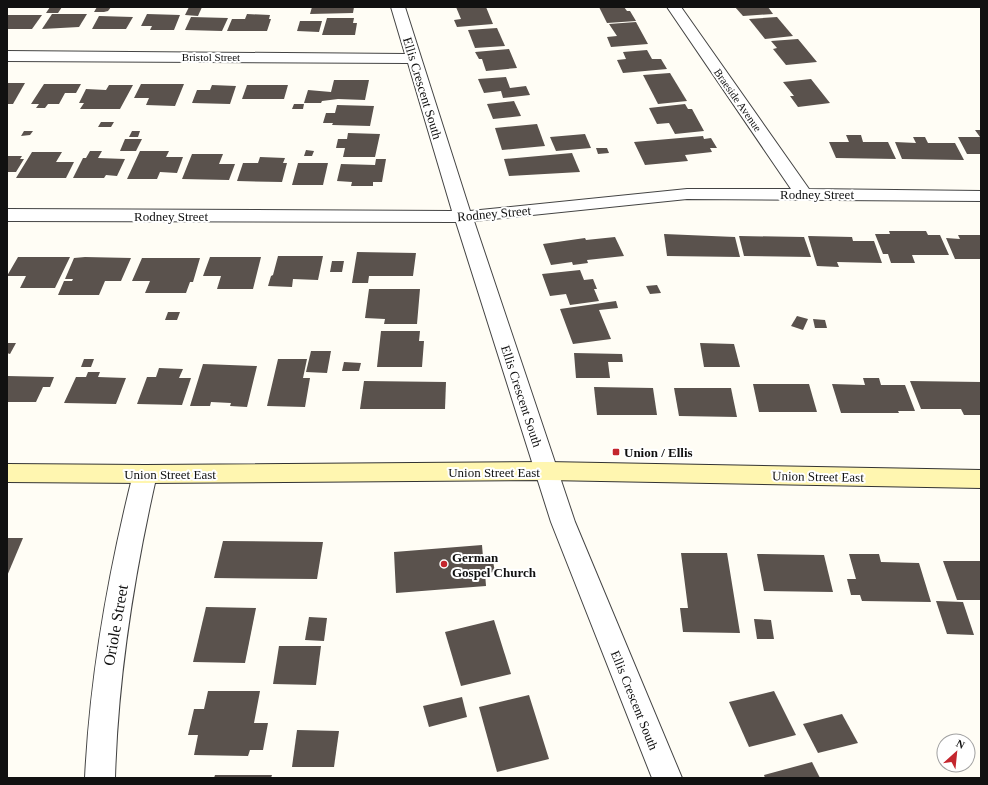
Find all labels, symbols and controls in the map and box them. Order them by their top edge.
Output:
street label: Ellis Crescent South [400,35,445,142]
street label: Bristol Street [182,51,240,63]
street label: Braeside Avenue [712,66,764,134]
street label: Rodney Street [780,187,854,202]
street label: Rodney Street [457,203,532,224]
street label: Rodney Street [134,209,208,224]
street label: Ellis Crescent South [498,343,545,449]
place label: Union / Ellis [624,445,693,460]
marker: Union / Ellis [611,447,621,457]
street label: Union Street East [448,465,540,480]
street label: Union Street East [124,467,216,482]
street label: Union Street East [772,468,864,485]
place label: German Gospel Church [452,550,537,580]
marker: German Gospel Church [439,559,449,569]
street label: Oriole Street [100,583,131,667]
street label: Ellis Crescent South [608,648,662,753]
north arrow [936,733,976,773]
text: N [954,737,967,751]

